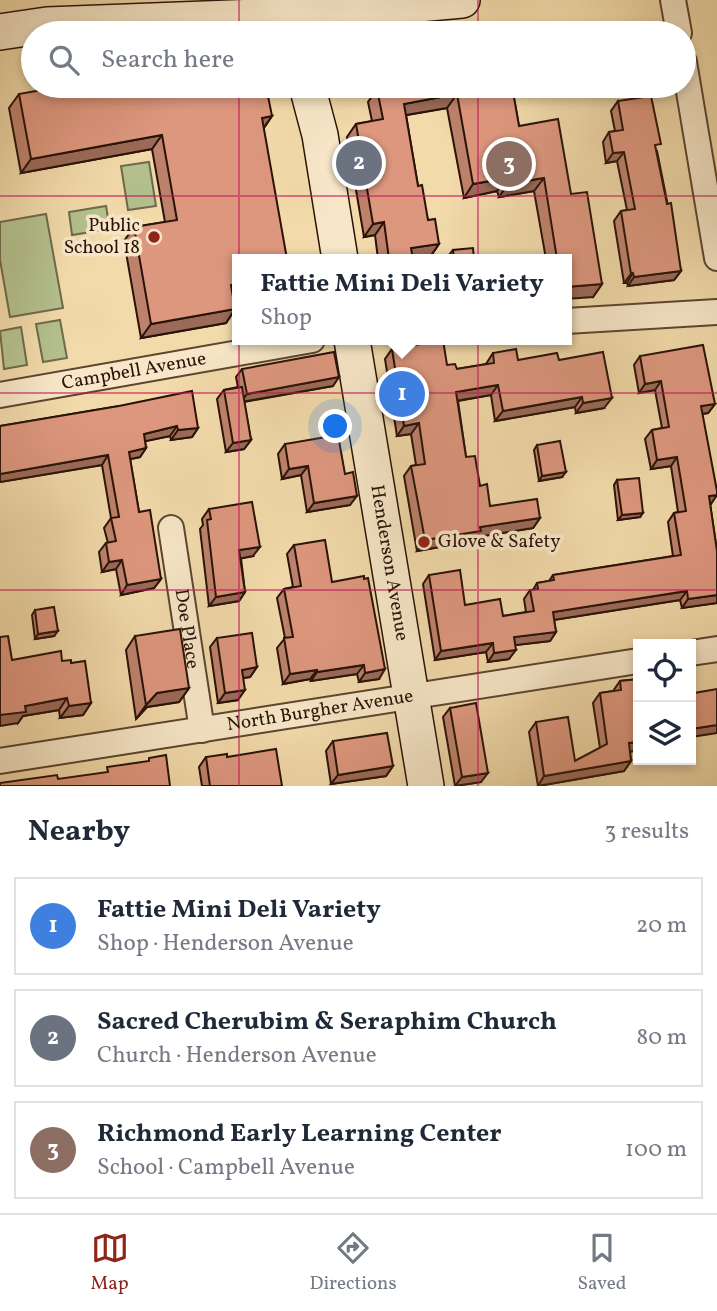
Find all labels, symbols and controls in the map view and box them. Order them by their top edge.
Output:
search box [21,21,696,98]
icon: search [45,41,83,79]
text: Search here [101,42,234,78]
pin: 2 [336,137,382,189]
pin: 3 [486,138,532,190]
place label: Public School 18 [64,213,140,261]
marker: Public School 18 [146,229,162,245]
popup [232,254,572,345]
text: Fattie Mini Deli Variety [260,266,544,302]
text: Shop [260,302,312,334]
street label: Campbell Avenue [60,346,208,397]
pin: 1 [379,368,425,420]
your location [318,409,352,443]
street label: Henderson Avenue [363,483,415,643]
place label: Glove & Safety [438,529,560,555]
marker: Glove & Safety [416,534,432,550]
street label: Doe Place [168,587,205,671]
map controls [633,639,696,765]
button: locate [633,639,696,702]
street label: North Burgher Avenue [225,683,415,738]
button: layers [633,702,696,765]
text: Nearby [28,811,130,853]
text: 3 results [604,816,689,848]
text: Fattie Mini Deli Variety [97,892,381,928]
text: 1 [48,910,58,942]
text: 20 m [636,910,687,942]
text: Shop · Henderson Avenue [97,928,354,960]
text: Sacred Cherubim & Seraphim Church [97,1004,557,1040]
text: 2 [47,1022,59,1054]
text: 80 m [637,1022,687,1054]
text: Church · Henderson Avenue [97,1040,377,1072]
text: Richmond Early Learning Center [97,1116,502,1152]
text: 3 [47,1134,59,1166]
text: 100 m [625,1134,687,1166]
text: School · Campbell Avenue [97,1152,355,1184]
tab: Map [90,1229,129,1297]
tab: Directions [310,1229,397,1297]
tab: Saved [578,1229,626,1297]

